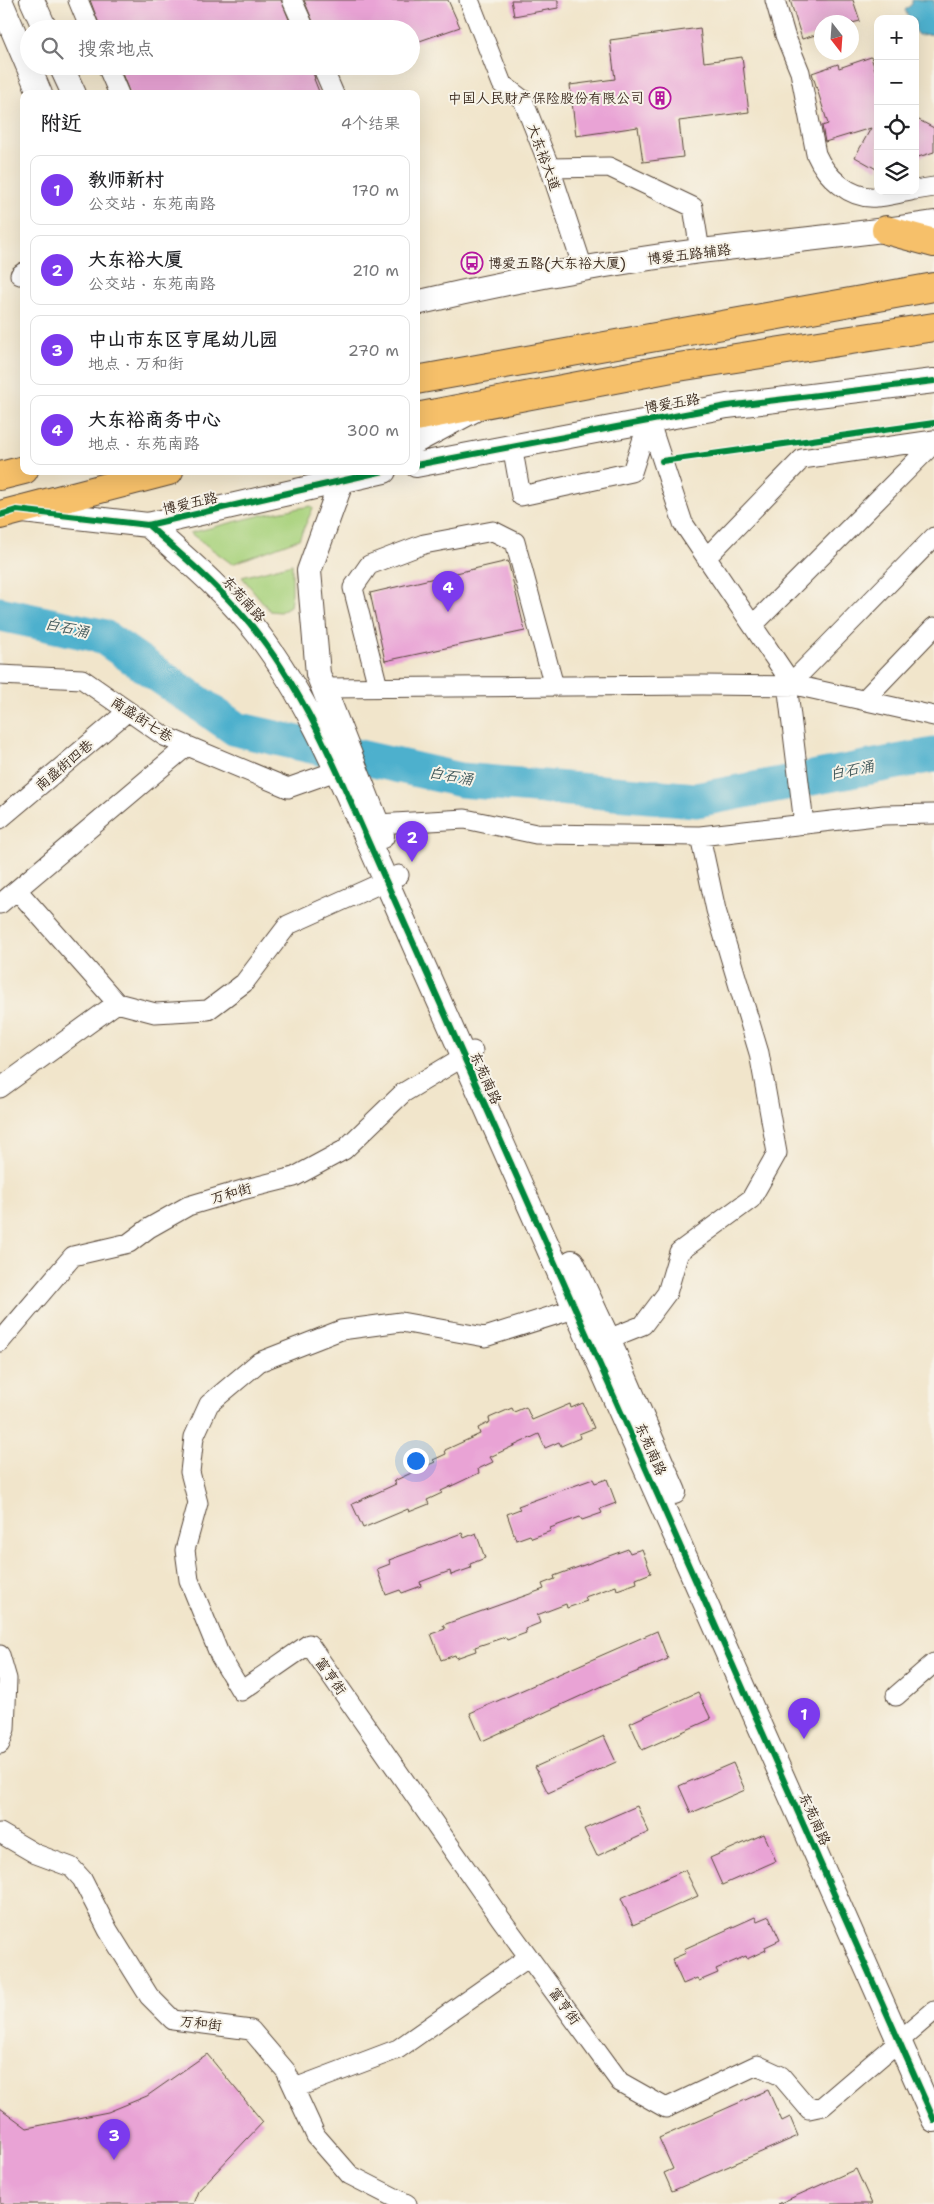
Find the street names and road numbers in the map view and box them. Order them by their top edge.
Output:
street label: 大东裕大道 [524,121,564,193]
street label: 博爱五路辅路 [646,240,732,268]
street label: 博爱五路 [643,389,701,417]
street label: 博爱五路 [161,488,219,518]
street label: 东苑南路 [219,572,269,626]
street label: 南盛街七巷 [108,692,177,746]
street label: 南盛街四巷 [31,735,97,794]
street label: 东苑南路 [466,1049,506,1107]
street label: 万和街 [208,1179,254,1207]
street label: 东苑南路 [631,1420,671,1478]
street label: 富亨街 [312,1654,350,1698]
street label: 东苑南路 [795,1790,835,1848]
street label: 富亨街 [545,1984,585,2028]
street label: 万和街 [179,2012,223,2034]

